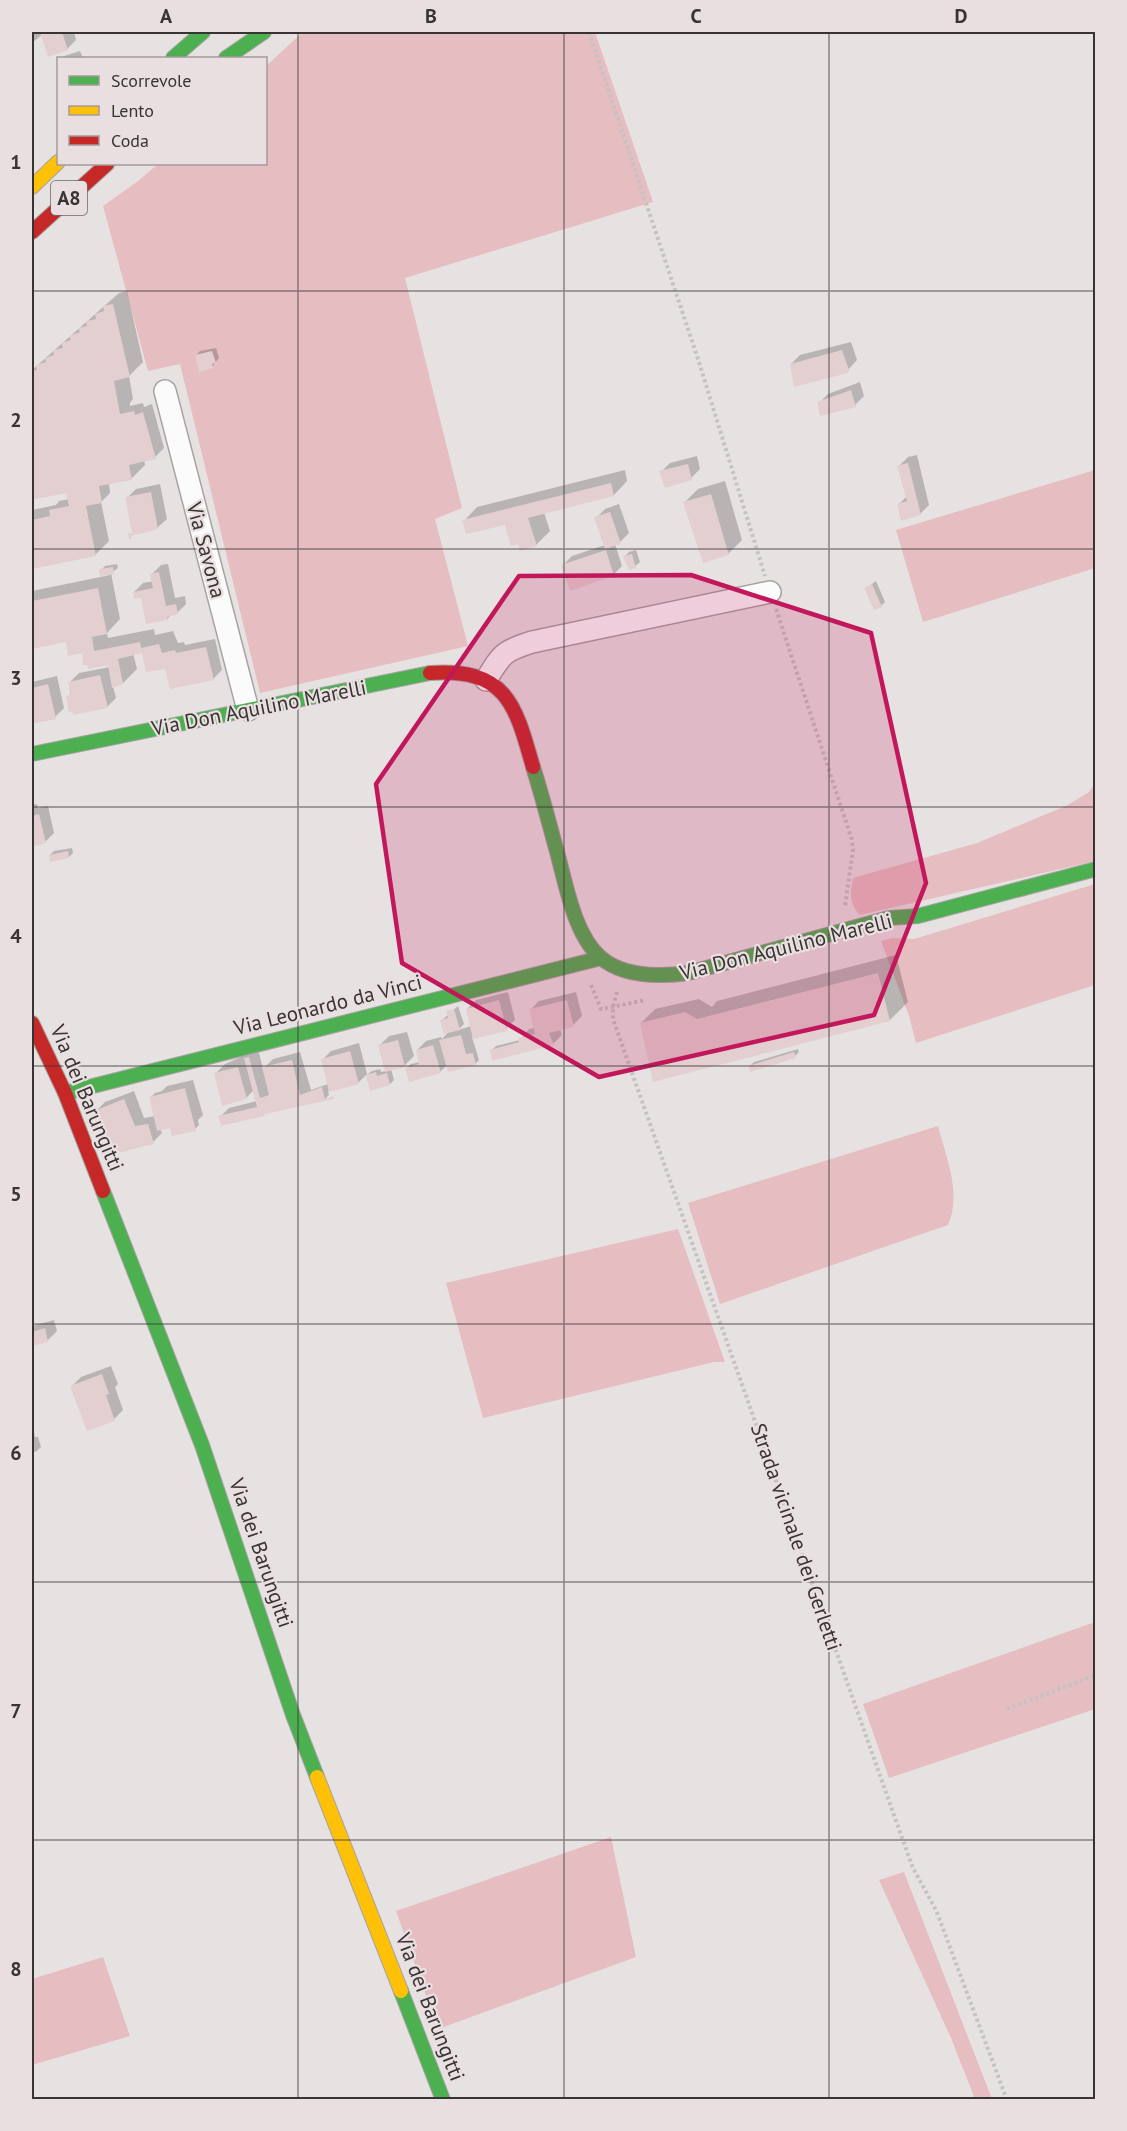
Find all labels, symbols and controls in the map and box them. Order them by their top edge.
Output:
text: A [160,3,173,29]
text: B [425,3,437,29]
text: C [690,3,702,29]
text: D [955,3,968,29]
legend [57,57,267,165]
text: Scorrevole [111,69,191,92]
text: Lento [111,99,154,122]
text: Coda [111,129,149,152]
text: 1 [10,149,22,175]
road number: A8 [51,181,87,215]
text: 2 [10,407,22,433]
street label: Via Savona [180,498,232,601]
text: 3 [10,665,22,691]
street label: Via Don Aquilino Marelli [148,673,369,742]
street label: Via Don Aquilino Marelli [676,907,895,986]
text: 4 [10,923,22,949]
street label: Via Leonardo da Vinci [230,968,425,1041]
street label: Via dei Barungitti [44,1020,130,1175]
text: 5 [10,1181,22,1207]
street label: Strada vicinale dei Gerletti [745,1420,848,1654]
text: 6 [10,1440,22,1466]
street label: Via dei Barungitti [223,1474,300,1631]
text: 7 [10,1698,22,1724]
street label: Via dei Barungitti [390,1928,471,2085]
text: 8 [10,1956,22,1982]

